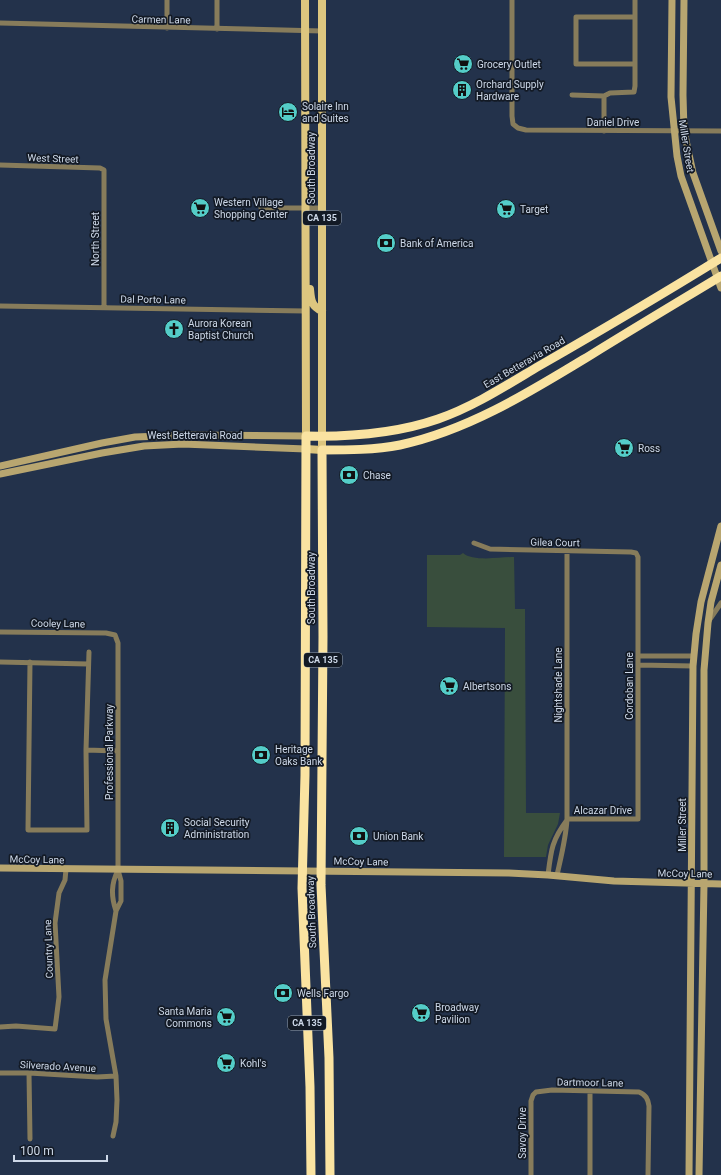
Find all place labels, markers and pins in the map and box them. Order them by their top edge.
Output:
supermarket icon: Grocery Outlet [452,53,474,75]
place label: Grocery Outlet [477,59,541,70]
building icon: Orchard Supply Hardware [451,79,473,101]
place label: Orchard Supply Hardware [476,79,544,102]
hotel icon: Solaire Inn and Suites [277,101,299,123]
place label: Solaire Inn and Suites [302,101,349,124]
supermarket icon: Western Village Shopping Center [189,197,211,219]
place label: Western Village Shopping Center [214,197,288,220]
supermarket icon: Target [495,198,517,220]
place label: Target [520,204,548,215]
bank icon: Bank of America [375,232,397,254]
place label: Bank of America [400,238,474,249]
church icon: Aurora Korean Baptist Church [163,318,185,340]
place label: Aurora Korean Baptist Church [188,318,253,341]
supermarket icon: Ross [613,437,635,459]
place label: Ross [638,443,660,454]
bank icon: Chase [338,464,360,486]
place label: Chase [363,470,391,481]
supermarket icon: Albertsons [438,675,460,697]
place label: Albertsons [463,681,511,692]
bank icon: Heritage Oaks Bank [250,744,272,766]
place label: Heritage Oaks Bank [275,744,323,767]
building icon: Social Security Administration [159,817,181,839]
place label: Social Security Administration [184,817,250,840]
bank icon: Union Bank [348,825,370,847]
place label: Union Bank [373,831,424,842]
bank icon: Wells Fargo [272,982,294,1004]
place label: Wells Fargo [297,988,349,999]
supermarket icon: Broadway Pavilion [410,1002,432,1024]
place label: Broadway Pavilion [435,1002,479,1025]
place label: Santa Maria Commons [158,1006,212,1029]
supermarket icon: Santa Maria Commons [215,1006,237,1028]
supermarket icon: Kohl's [215,1052,237,1074]
place label: Kohl's [240,1058,266,1069]

